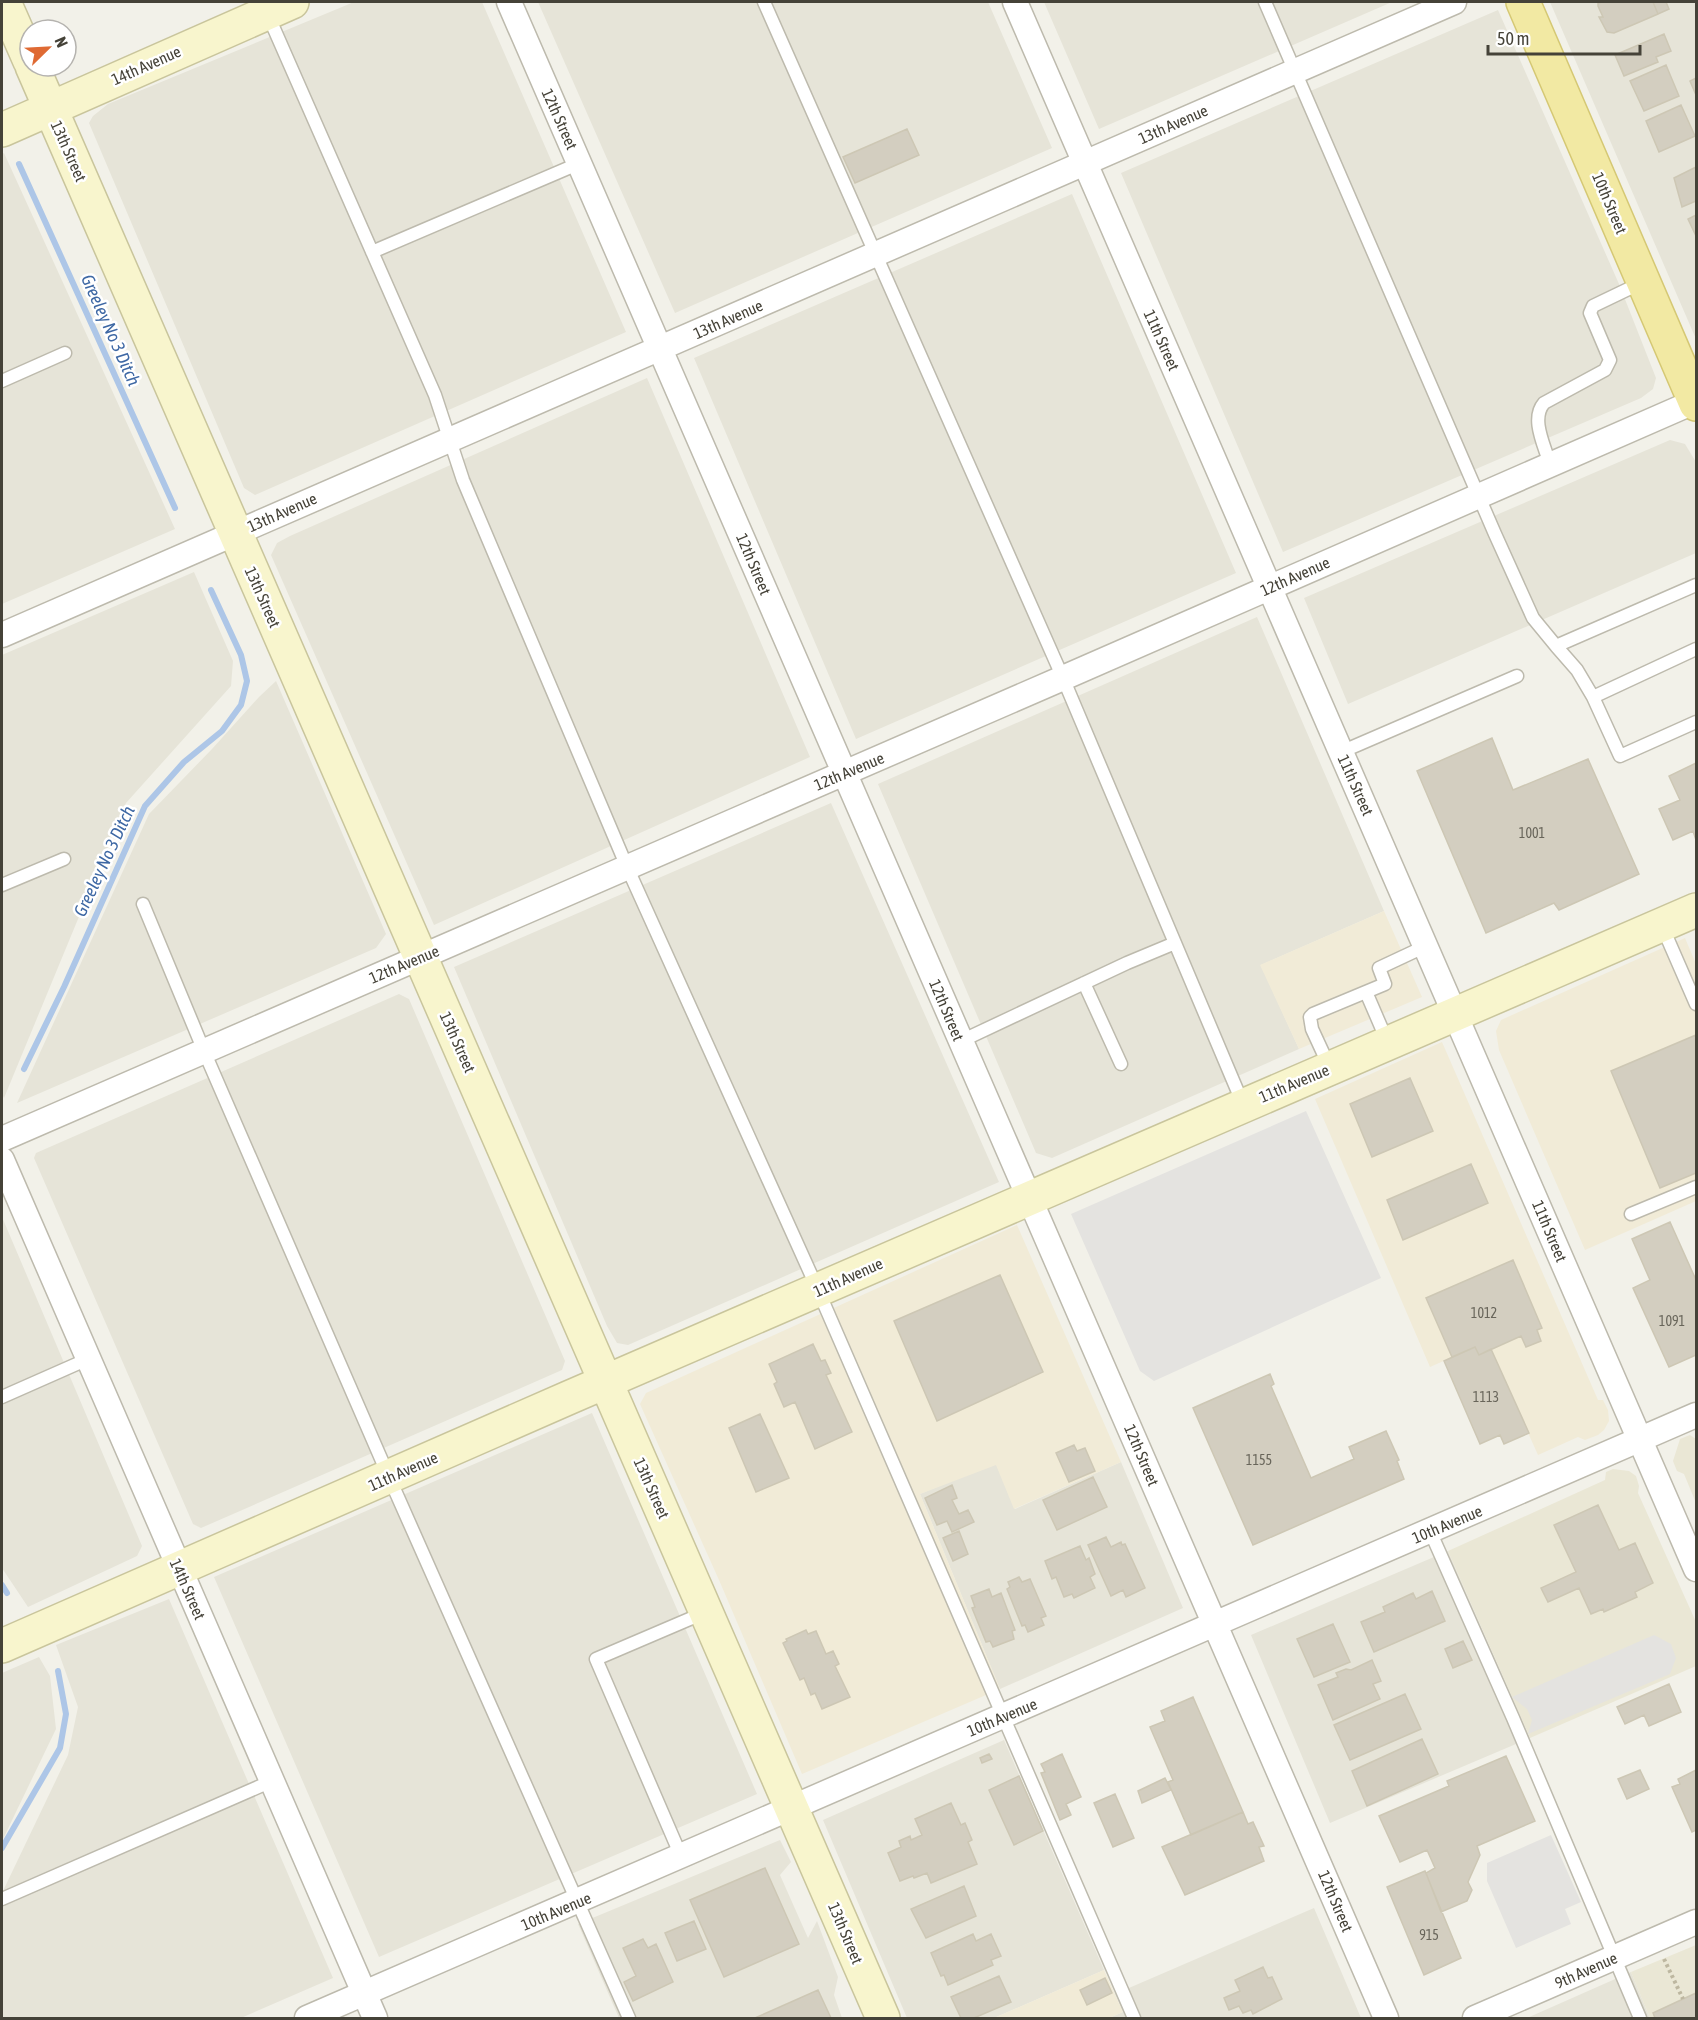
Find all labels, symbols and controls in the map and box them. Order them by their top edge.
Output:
north arrow [18,18,78,78]
scale bar [1488,18,1640,56]
text: 50 m [1497,28,1529,49]
text: N [52,34,72,50]
street label: 14th Avenue [109,42,183,88]
street label: 12th Street [539,86,582,153]
street label: 13th Avenue [1136,101,1210,147]
street label: 13th Street [48,118,91,185]
street label: 10th Street [1589,170,1631,237]
water label: Greeley No 3 Ditch [77,271,145,389]
street label: 13th Avenue [691,296,765,342]
street label: 11th Street [1141,307,1184,374]
street label: 13th Avenue [245,489,319,535]
street label: 12th Street [733,531,775,598]
street label: 12th Avenue [1258,553,1332,599]
street label: 13th Street [242,564,285,631]
street label: 12th Avenue [811,748,887,794]
street label: 11th Street [1335,752,1378,819]
water label: Greeley No 3 Ditch [69,802,139,920]
house number: 1001 [1519,825,1545,841]
street label: 12th Avenue [366,941,442,987]
street label: 12th Street [926,977,968,1044]
street label: 13th Street [437,1009,480,1076]
street label: 11th Avenue [1256,1060,1332,1106]
street label: 11th Street [1529,1198,1571,1265]
street label: 11th Avenue [811,1254,885,1300]
house number: 1012 [1471,1305,1497,1321]
house number: 1091 [1659,1313,1685,1329]
house number: 1113 [1473,1389,1499,1405]
street label: 12th Street [1121,1422,1163,1489]
street label: 11th Avenue [366,1448,440,1494]
house number: 1155 [1246,1452,1272,1468]
street label: 13th Street [631,1455,674,1522]
street label: 10th Avenue [1409,1501,1485,1547]
street label: 14th Street [167,1556,210,1623]
street label: 10th Avenue [964,1694,1040,1740]
street label: 12th Street [1315,1868,1357,1935]
street label: 10th Avenue [518,1888,594,1934]
street label: 13th Street [825,1900,867,1967]
house number: 915 [1419,1927,1439,1943]
street label: 9th Avenue [1552,1948,1620,1992]

